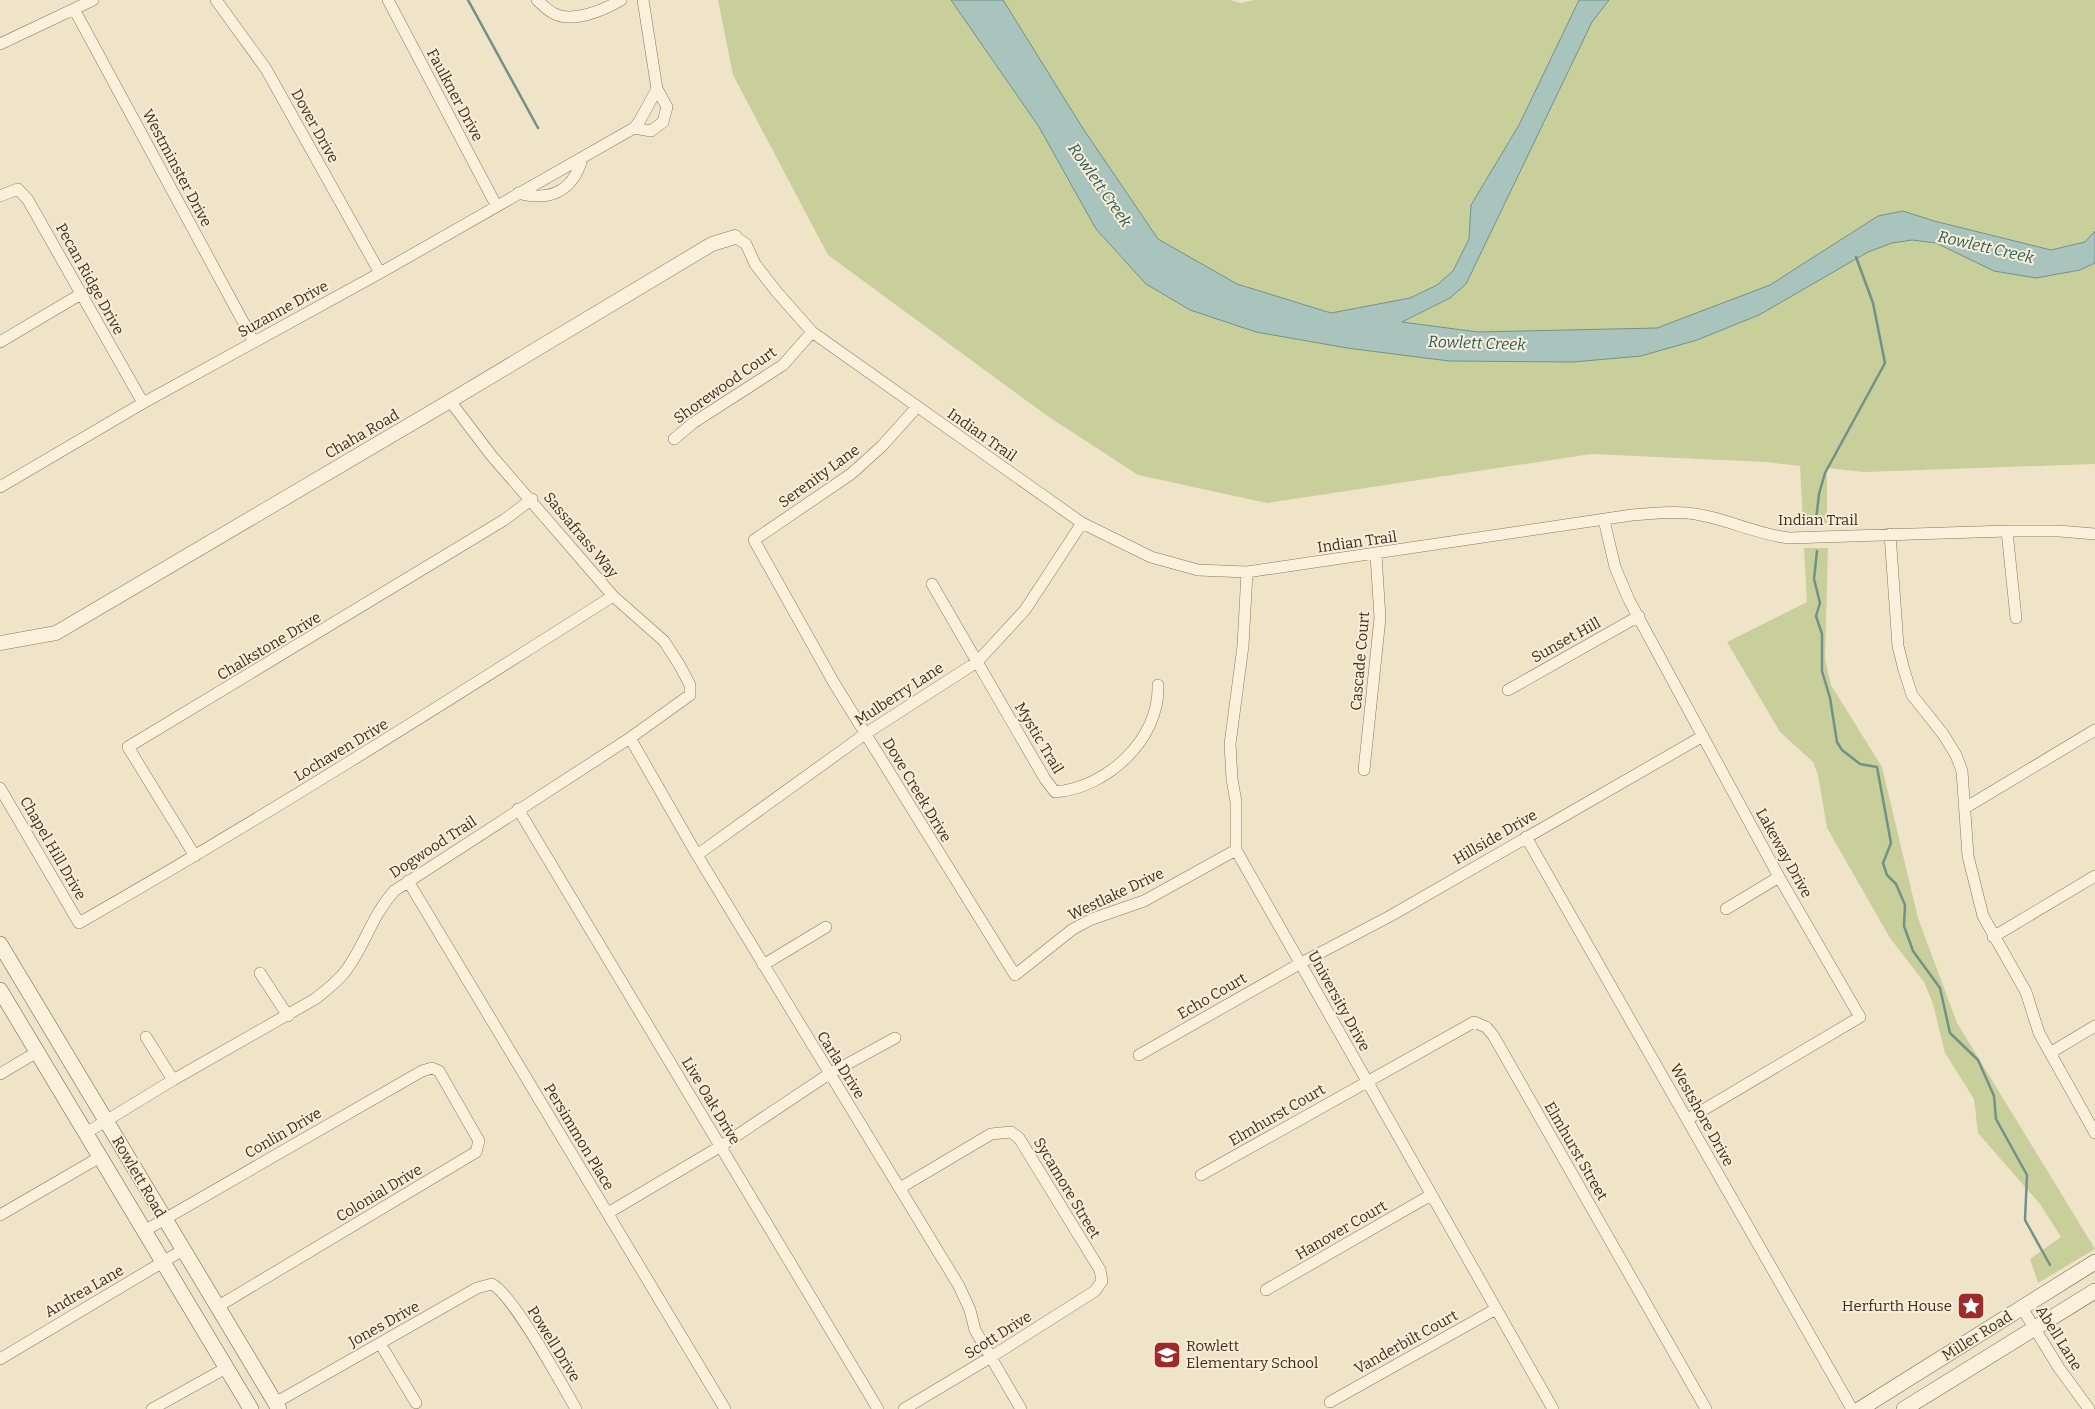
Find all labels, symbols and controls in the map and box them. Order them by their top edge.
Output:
street label: Faulkner Drive [423,46,487,144]
street label: Dover Drive [287,86,343,166]
street label: Westminster Drive [138,106,216,230]
water label: Rowlett Creek [1064,139,1136,231]
street label: Pecan Ridge Drive [52,220,128,338]
water label: Rowlett Creek [1936,227,2036,267]
street label: Suzanne Drive [235,277,331,341]
water label: Rowlett Creek [1428,332,1527,354]
street label: Shorewood Court [670,343,780,427]
street label: Indian Trail [944,405,1020,465]
street label: Chaha Road [322,406,402,462]
street label: Serenity Lane [775,441,863,511]
street label: Sassafrass Way [540,488,622,582]
street label: Indian Trail [1778,511,1858,529]
street label: Indian Trail [1316,528,1398,556]
street label: Chalkstone Drive [214,608,324,684]
street label: Cascade Court [1347,610,1373,711]
street label: Sunset Hill [1528,614,1604,666]
street label: Mulberry Lane [851,659,947,729]
street label: Mystic Trail [1011,699,1067,777]
street label: Lochaven Drive [291,715,391,785]
street label: Dove Creek Drive [879,735,955,845]
street label: Chapel Hill Drive [16,793,90,903]
street label: Lakeway Drive [1752,805,1816,901]
street label: Hillside Drive [1450,806,1540,868]
street label: Dogwood Trail [386,812,480,882]
street label: Westlake Drive [1065,864,1167,924]
street label: University Drive [1304,948,1374,1054]
street label: Echo Court [1174,969,1250,1023]
street label: Carla Drive [813,1028,869,1102]
street label: Live Oak Drive [678,1054,744,1148]
street label: Westshore Drive [1666,1061,1738,1169]
street label: Persimmon Place [540,1080,618,1194]
street label: Elmhurst Court [1226,1080,1329,1150]
street label: Elmhurst Street [1540,1098,1612,1204]
street label: Conlin Drive [241,1104,325,1162]
street label: Rowlett Road [108,1133,170,1221]
street label: Sycamore Street [1030,1134,1104,1242]
street label: Colonial Drive [333,1160,425,1226]
street label: Hanover Court [1292,1196,1390,1263]
street label: Andrea Lane [41,1261,127,1321]
place icon: Herfurth House [1956,1291,1986,1321]
street label: Jones Drive [345,1297,423,1351]
place label: Herfurth House [1842,1297,1952,1315]
street label: Abell Lane [2032,1302,2086,1374]
street label: Powell Drive [524,1303,584,1385]
street label: Vanderbilt Court [1351,1306,1461,1378]
street label: Scott Drive [961,1307,1035,1363]
street label: Miller Road [1938,1307,2016,1365]
place label: Rowlett Elementary School [1186,1337,1318,1372]
school or university icon: Rowlett Elementary School [1152,1340,1182,1370]

